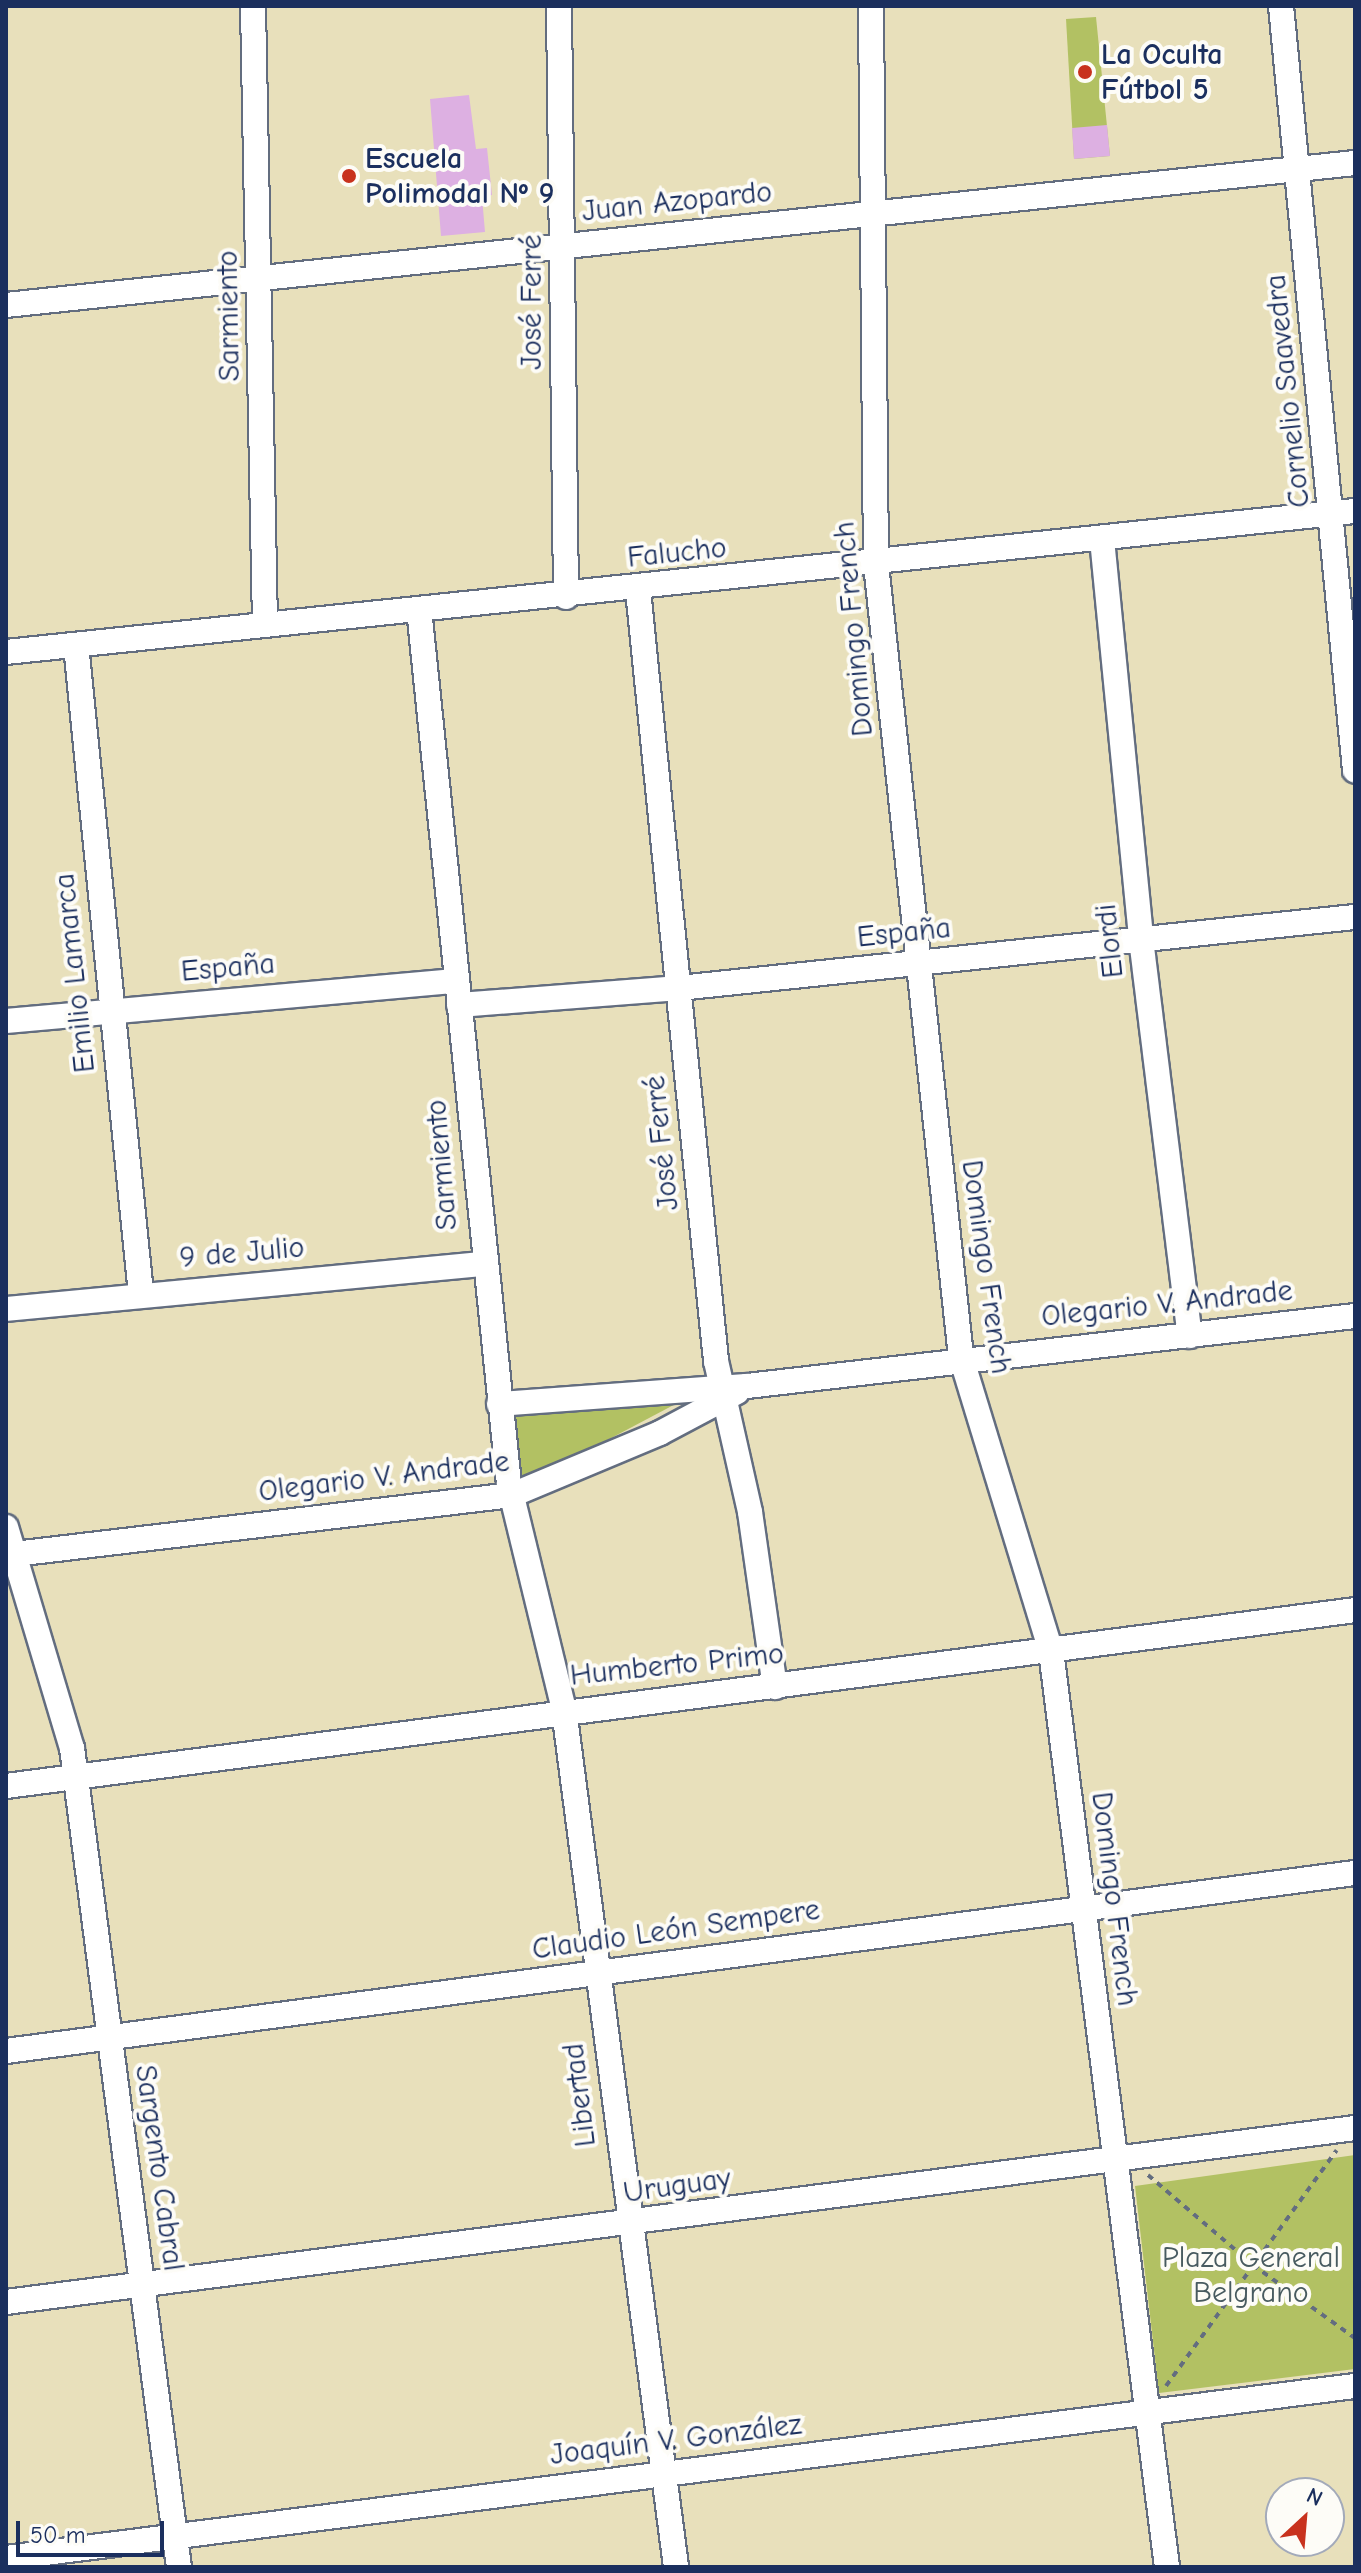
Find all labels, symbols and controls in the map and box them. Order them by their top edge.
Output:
place label: La Oculta Fútbol 5 [1101,37,1223,108]
marker: La Oculta Fútbol 5 [1076,63,1094,81]
place label: Escuela Polimodal Nº 9 [365,141,555,212]
marker: Escuela Polimodal Nº 9 [340,167,358,185]
street label: Juan Azopardo [580,174,774,230]
street label: José Ferré [514,234,550,370]
street label: Sarmiento [210,250,248,382]
street label: Cornelio Saavedra [1258,273,1318,509]
street label: Domingo French [827,520,881,738]
street label: Falucho [626,530,728,576]
street label: Emilio Lamarca [47,872,103,1074]
street label: Elordi [1088,902,1132,980]
street label: España [855,910,953,956]
street label: España [180,946,276,990]
street label: José Ferré [637,1074,687,1212]
street label: Sarmiento [418,1098,466,1232]
street label: Domingo French [953,1158,1019,1376]
street label: 9 de Julio [178,1230,306,1276]
street label: Olegario V. Andrade [1040,1273,1294,1335]
street label: Olegario V. Andrade [257,1444,511,1510]
street label: Humberto Primo [568,1636,786,1694]
street label: Domingo French [1083,1790,1145,2008]
street label: Claudio León Sempere [530,1892,822,1968]
street label: Libertad [556,2041,604,2149]
street label: Sargento Cabral [127,2063,191,2273]
street label: Uruguay [621,2161,733,2211]
park label: Plaza General Belgrano [1162,2240,1340,2310]
street label: Joaquín V. González [548,2407,804,2473]
north arrow [1265,2477,1345,2557]
text: N [1302,2482,1327,2512]
scale bar [20,2505,168,2555]
text: 50 m [30,2521,86,2549]

